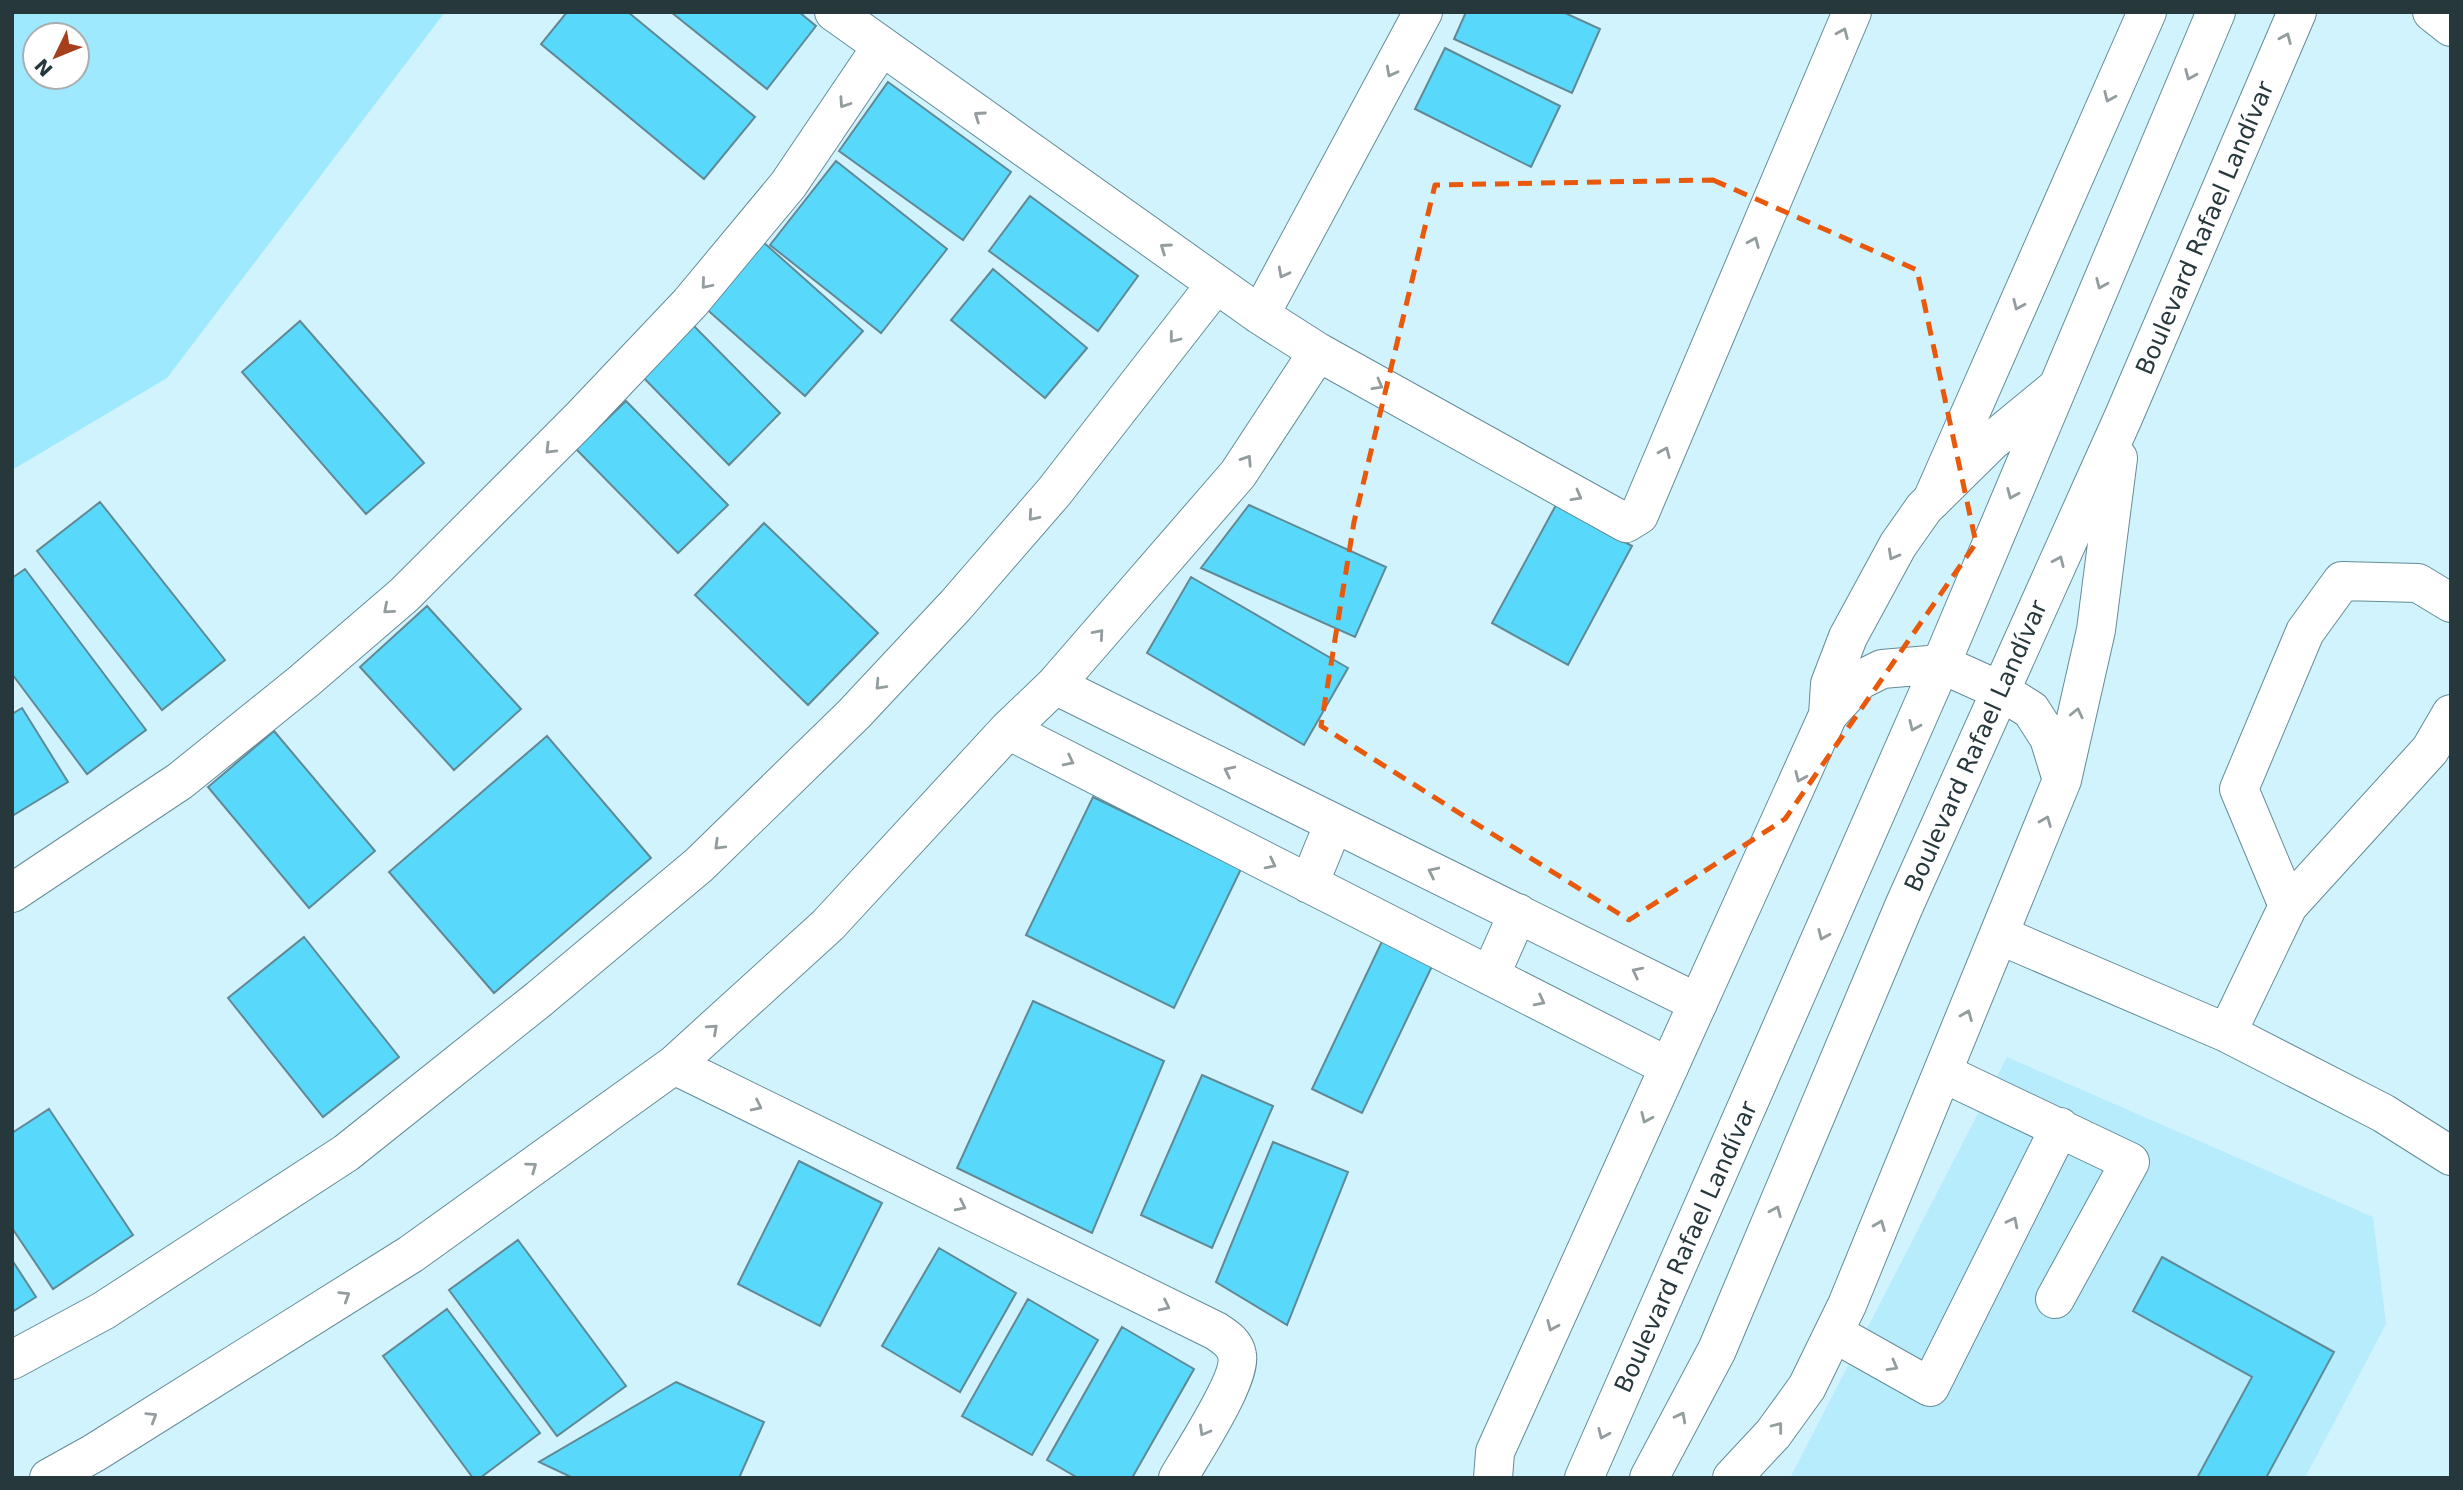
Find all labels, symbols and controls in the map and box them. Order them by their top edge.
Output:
north arrow [21,21,91,91]
one-way arrow [1835,28,1849,40]
one-way arrow [2278,33,2292,45]
text: N [30,54,57,81]
one-way arrow [1386,65,1399,78]
one-way arrow [2184,68,2198,80]
street label: Boulevard Rafael Landívar [2130,77,2280,379]
one-way arrow [2103,90,2117,102]
one-way arrow [840,95,852,108]
one-way arrow [974,111,987,124]
one-way arrow [1746,237,1760,250]
one-way arrow [1160,243,1173,256]
one-way arrow [1278,265,1291,278]
one-way arrow [702,275,714,288]
one-way arrow [2095,277,2109,290]
one-way arrow [2012,298,2026,311]
one-way arrow [1169,330,1182,343]
one-way arrow [1371,377,1383,390]
one-way arrow [546,441,559,454]
one-way arrow [1657,446,1671,458]
one-way arrow [1239,455,1252,468]
one-way arrow [2007,487,2021,499]
one-way arrow [1569,488,1582,501]
one-way arrow [1029,508,1041,521]
one-way arrow [1888,548,1901,560]
one-way arrow [2051,556,2065,568]
street label: Boulevard Rafael Landívar [1899,596,2053,896]
one-way arrow [383,601,396,613]
one-way arrow [1091,629,1103,642]
one-way arrow [876,677,889,690]
one-way arrow [2069,707,2083,719]
one-way arrow [1908,719,1922,731]
one-way arrow [1062,752,1074,766]
one-way arrow [1224,766,1236,780]
one-way arrow [1794,770,1808,782]
one-way arrow [2037,815,2051,827]
one-way arrow [714,837,727,850]
one-way arrow [1264,856,1276,870]
one-way arrow [1428,866,1440,880]
one-way arrow [1817,927,1831,940]
one-way arrow [1632,967,1644,981]
one-way arrow [1532,993,1545,1007]
one-way arrow [1958,1009,1972,1021]
one-way arrow [705,1025,718,1037]
one-way arrow [750,1097,762,1111]
street label: Boulevard Rafael Landívar [1609,1097,1763,1397]
one-way arrow [1640,1111,1654,1124]
one-way arrow [524,1163,537,1175]
one-way arrow [954,1197,966,1211]
one-way arrow [1767,1205,1781,1217]
one-way arrow [2004,1216,2018,1229]
one-way arrow [1872,1220,1886,1232]
one-way arrow [337,1291,350,1304]
one-way arrow [1158,1298,1170,1312]
one-way arrow [1546,1319,1560,1331]
one-way arrow [1886,1358,1898,1371]
one-way arrow [145,1412,158,1425]
one-way arrow [1673,1412,1686,1425]
one-way arrow [1769,1423,1782,1435]
one-way arrow [1199,1424,1212,1437]
one-way arrow [1597,1427,1611,1440]

